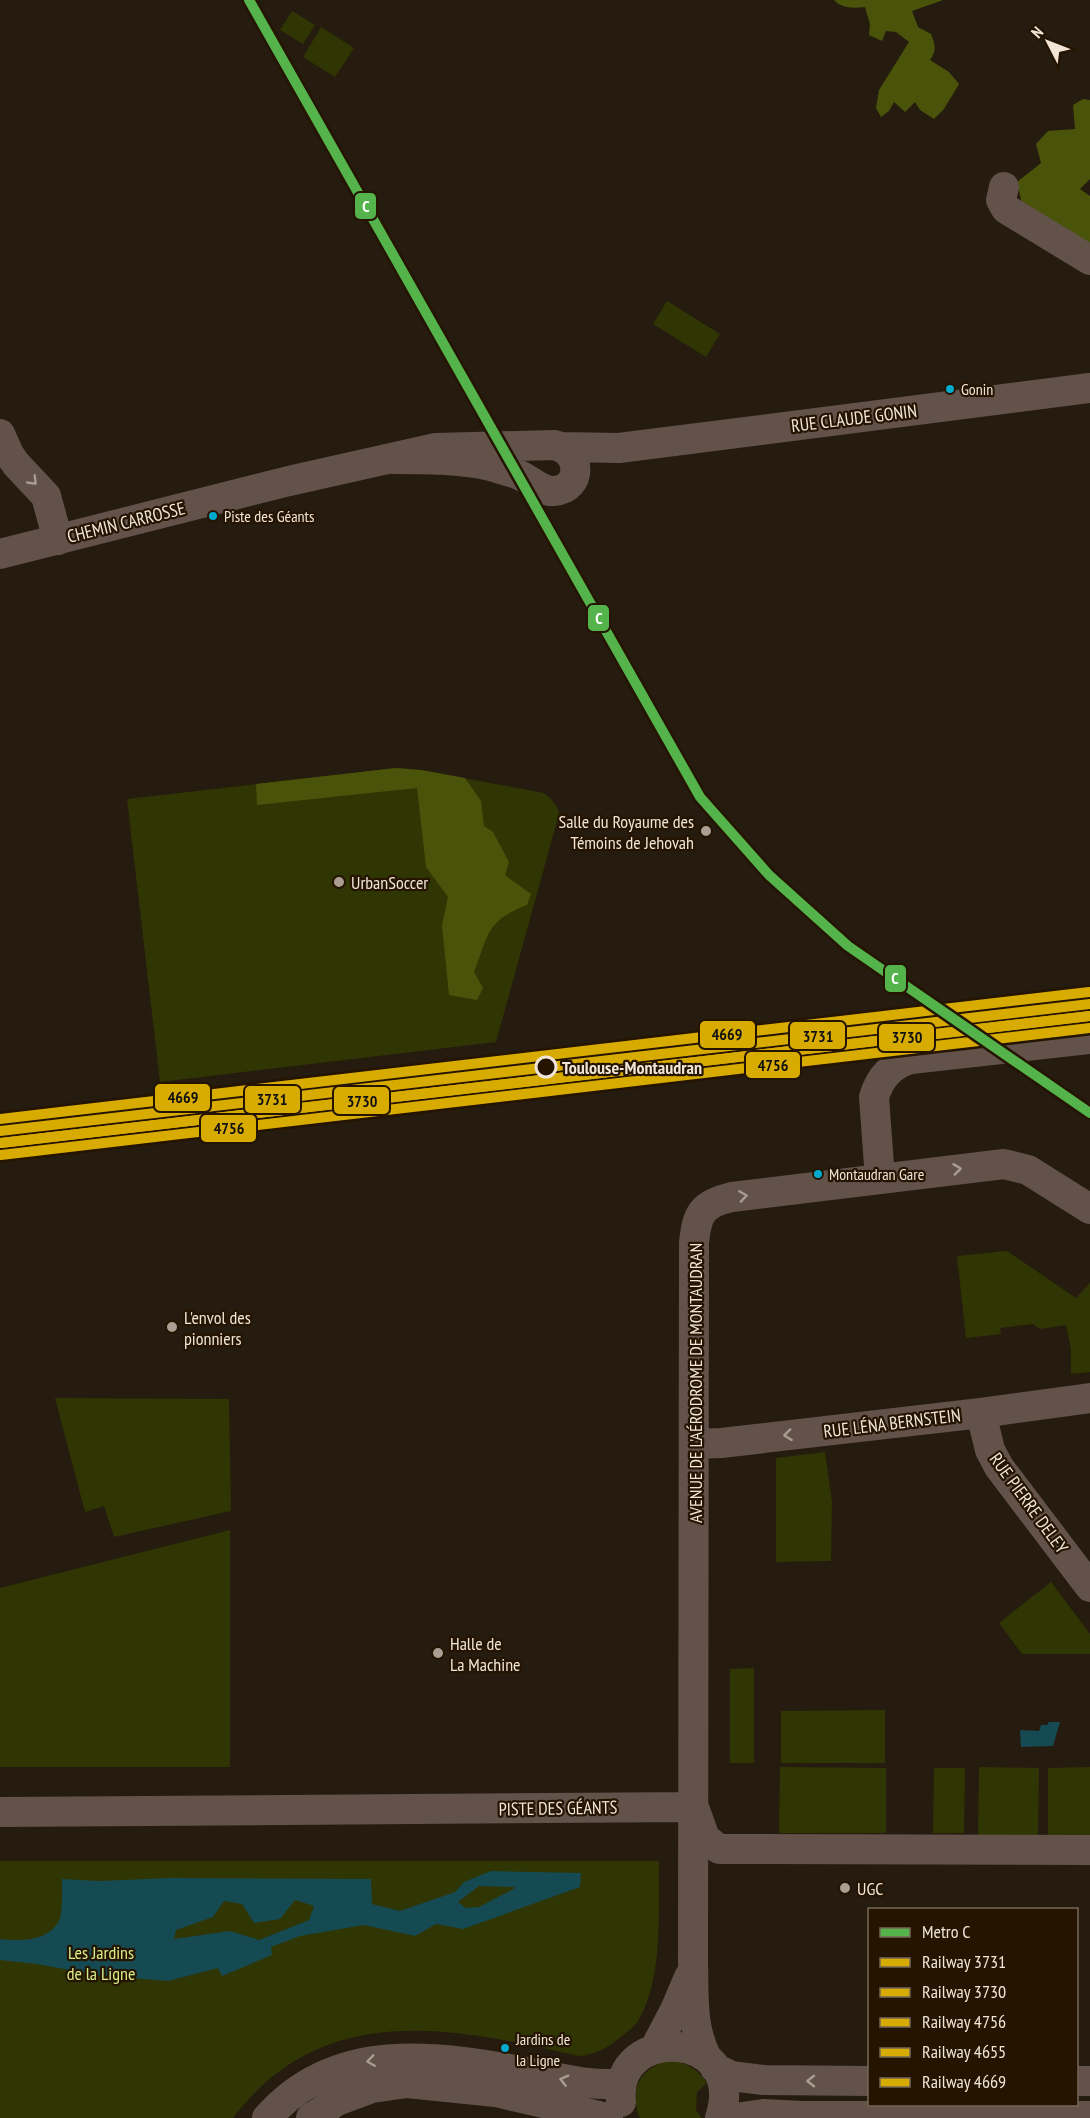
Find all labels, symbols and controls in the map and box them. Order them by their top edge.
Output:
north arrow [1018,12,1078,72]
text: N [1027,22,1047,42]
line badge: C [354,192,377,220]
text: C [362,196,370,216]
place label: Gonin [961,379,993,399]
marker: Gonin [944,383,956,395]
street label: RUE CLAUDE GONIN [790,399,918,437]
one-way arrow [25,474,36,485]
street label: CHEMIN CARROSSE [65,496,187,548]
place label: Piste des Géants [224,506,314,526]
marker: Piste des Géants [207,510,219,522]
line badge: C [587,604,610,632]
text: C [595,608,603,628]
place label: Salle du Royaume des Témoins de Jehovah [558,810,694,854]
marker: Salle du Royaume des Témoins de Jehovah [699,824,713,838]
place label: UrbanSoccer [351,871,428,894]
marker: UrbanSoccer [332,875,346,889]
line badge: C [884,964,907,993]
text: C [891,968,899,988]
line badge: 4669 [699,1020,756,1049]
line badge: 3731 [789,1021,846,1050]
line badge: 3730 [878,1023,935,1052]
text: 4669 [712,1024,742,1044]
text: 3731 [803,1026,833,1046]
text: 3730 [892,1027,923,1047]
line badge: 4756 [745,1051,801,1079]
text: 4756 [758,1055,789,1075]
marker: Toulouse-Montaudran [535,1056,557,1078]
place label: Toulouse-Montaudran [562,1056,702,1079]
line badge: 4669 [154,1083,211,1112]
line badge: 3731 [244,1085,301,1114]
line badge: 3730 [333,1086,390,1115]
text: 4669 [168,1087,198,1107]
text: 3731 [257,1089,287,1109]
text: 3730 [347,1091,378,1111]
line badge: 4756 [200,1114,257,1143]
text: 4756 [214,1118,245,1138]
one-way arrow [952,1163,962,1176]
place label: Montaudran Gare [829,1164,924,1184]
marker: Montaudran Gare [812,1168,824,1180]
one-way arrow [738,1190,747,1203]
street label: AVENUE DE L'AÉRODROME DE MONTAUDRAN [684,1243,707,1523]
place label: L'envol des pionniers [184,1306,251,1350]
marker: L'envol des pionniers [165,1320,179,1334]
street label: RUE LÉNA BERNSTEIN [822,1403,962,1443]
one-way arrow [783,1428,793,1441]
street label: RUE PIERRE DELEY [985,1448,1074,1559]
place label: Halle de La Machine [450,1632,520,1676]
marker: Halle de La Machine [431,1646,445,1660]
street label: PISTE DES GÉANTS [498,1795,618,1821]
place label: UGC [857,1877,883,1900]
marker: UGC [838,1881,852,1895]
legend [868,1908,1078,2106]
text: Metro C [922,1920,971,1943]
park label: Les Jardins de la Ligne [67,1941,135,1985]
text: Railway 3731 [922,1950,1006,1973]
text: Railway 3730 [922,1980,1006,2003]
text: Railway 4756 [922,2010,1006,2033]
place label: Jardins de la Ligne [515,2029,570,2070]
text: Railway 4655 [922,2040,1006,2063]
marker: Jardins de la Ligne [499,2042,511,2054]
one-way arrow [367,2054,376,2066]
text: Railway 4669 [922,2070,1006,2093]
one-way arrow [560,2075,570,2088]
one-way arrow [807,2075,816,2087]

